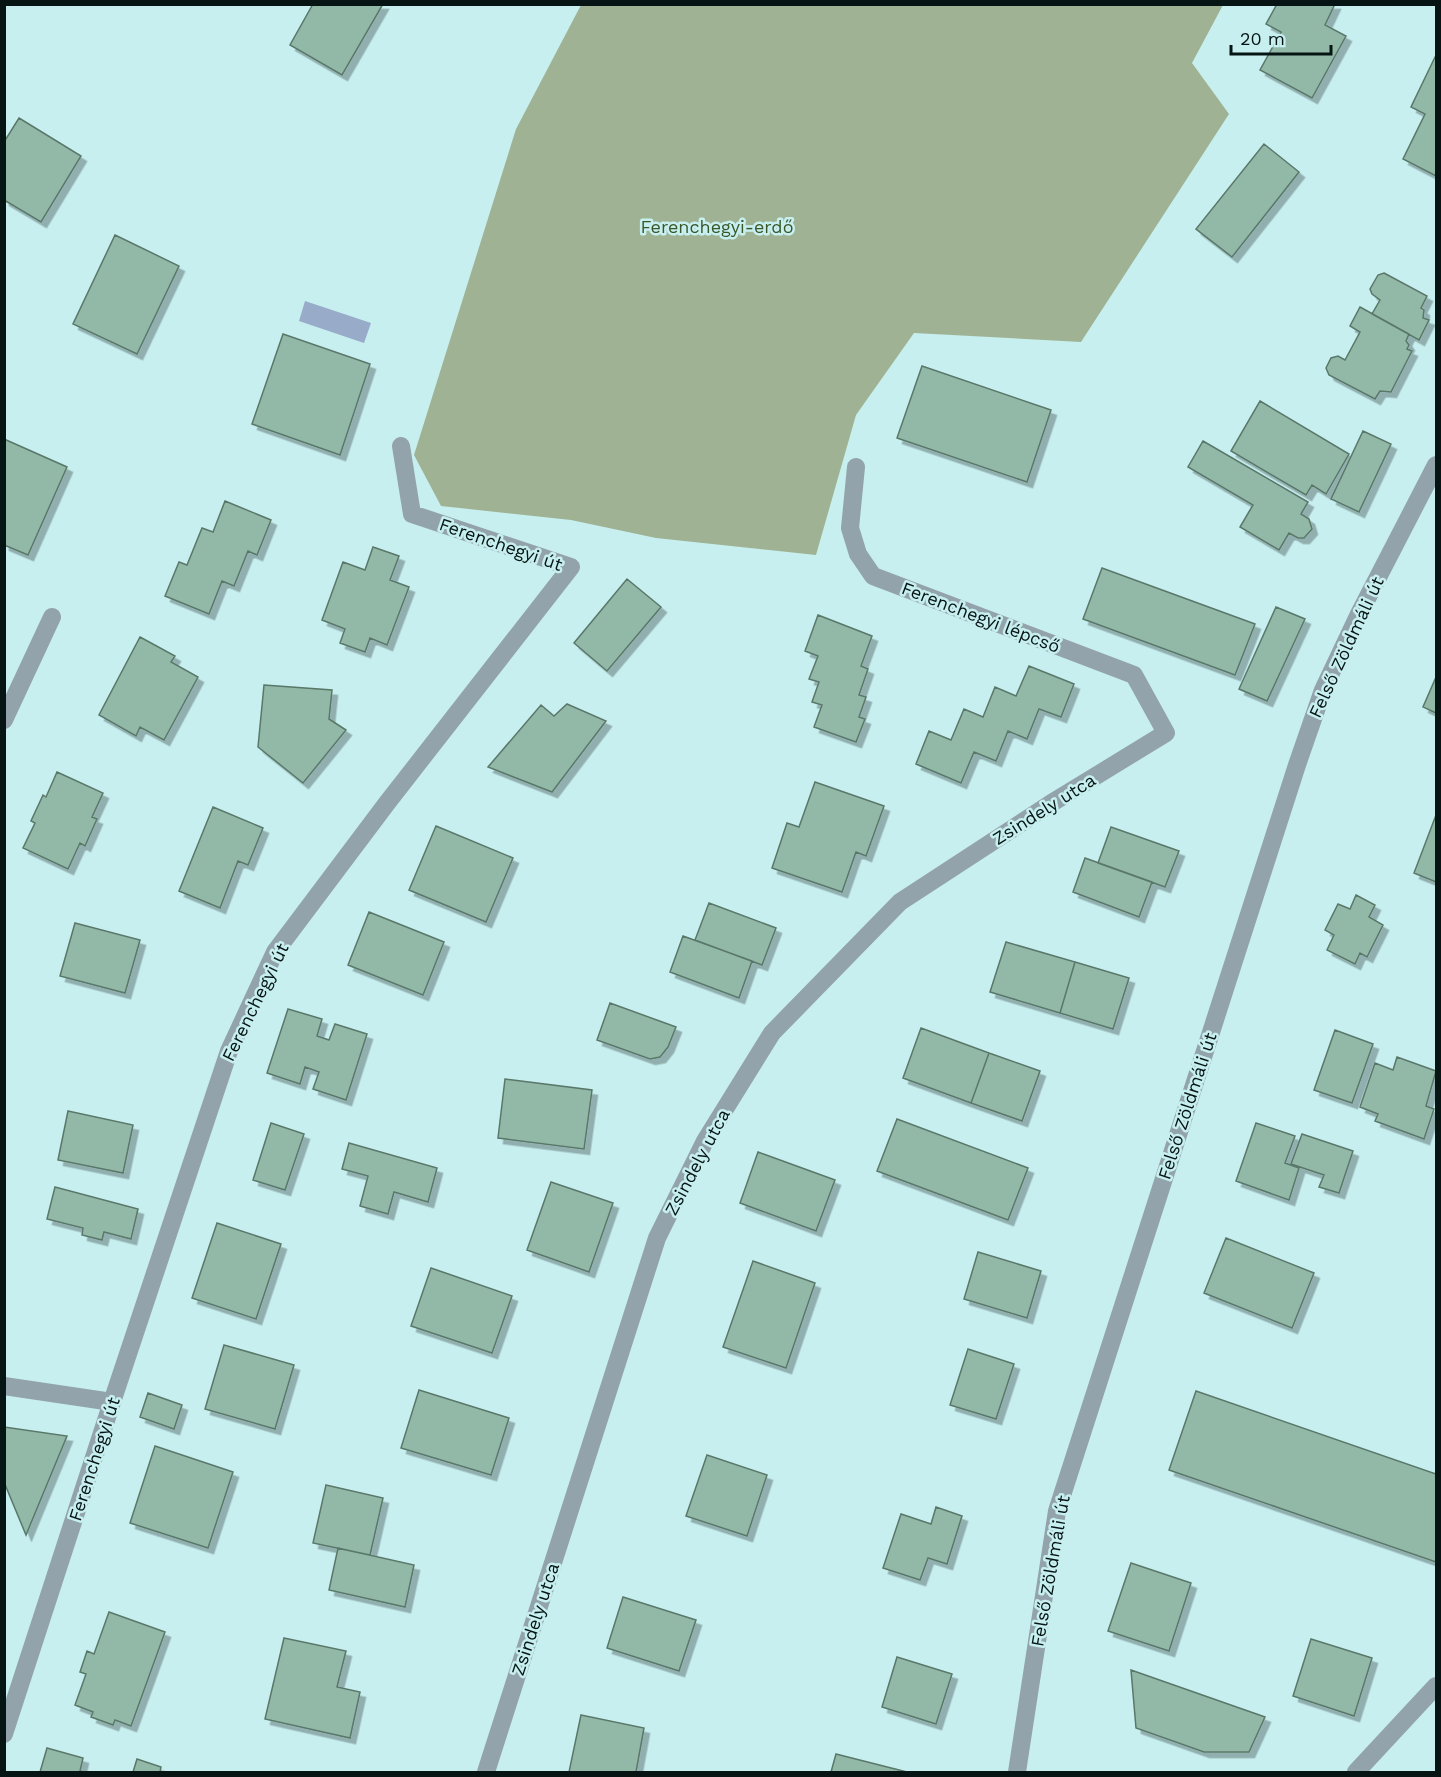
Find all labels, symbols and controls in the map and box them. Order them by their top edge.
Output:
scale bar [1231,18,1332,56]
text: 20 m [1240,28,1285,49]
park label: Ferenchegyi-erdő [641,216,793,237]
street label: Ferenchegyi út [437,513,566,575]
street label: Felső Zöldmáli út [1304,573,1388,721]
street label: Ferenchegyi lépcső [899,577,1063,657]
street label: Zsindely utca [989,769,1099,849]
street label: Ferenchegyi út [217,939,293,1065]
street label: Felső Zöldmáli út [1153,1029,1221,1182]
street label: Zsindely utca [660,1105,734,1219]
street label: Ferenchegyi út [64,1394,124,1524]
street label: Felső Zöldmáli út [1026,1493,1074,1648]
street label: Zsindely utca [507,1560,563,1678]

